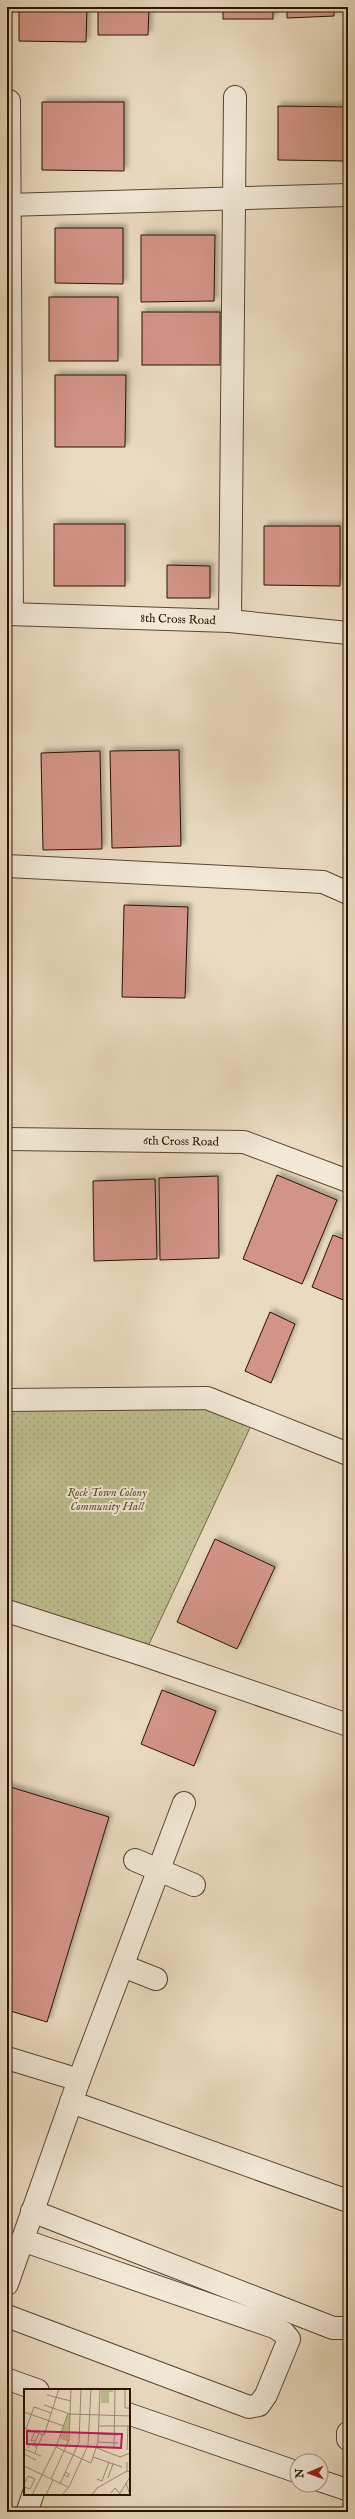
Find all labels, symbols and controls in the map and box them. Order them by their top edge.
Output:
street label: 8th Cross Road [140,611,217,628]
street label: 6th Cross Road [143,1133,220,1150]
park label: Rock Town Colony Community Hall [67,1485,147,1514]
inset map [24,2389,130,2495]
north arrow [289,2453,329,2493]
text: N [293,2468,307,2479]

